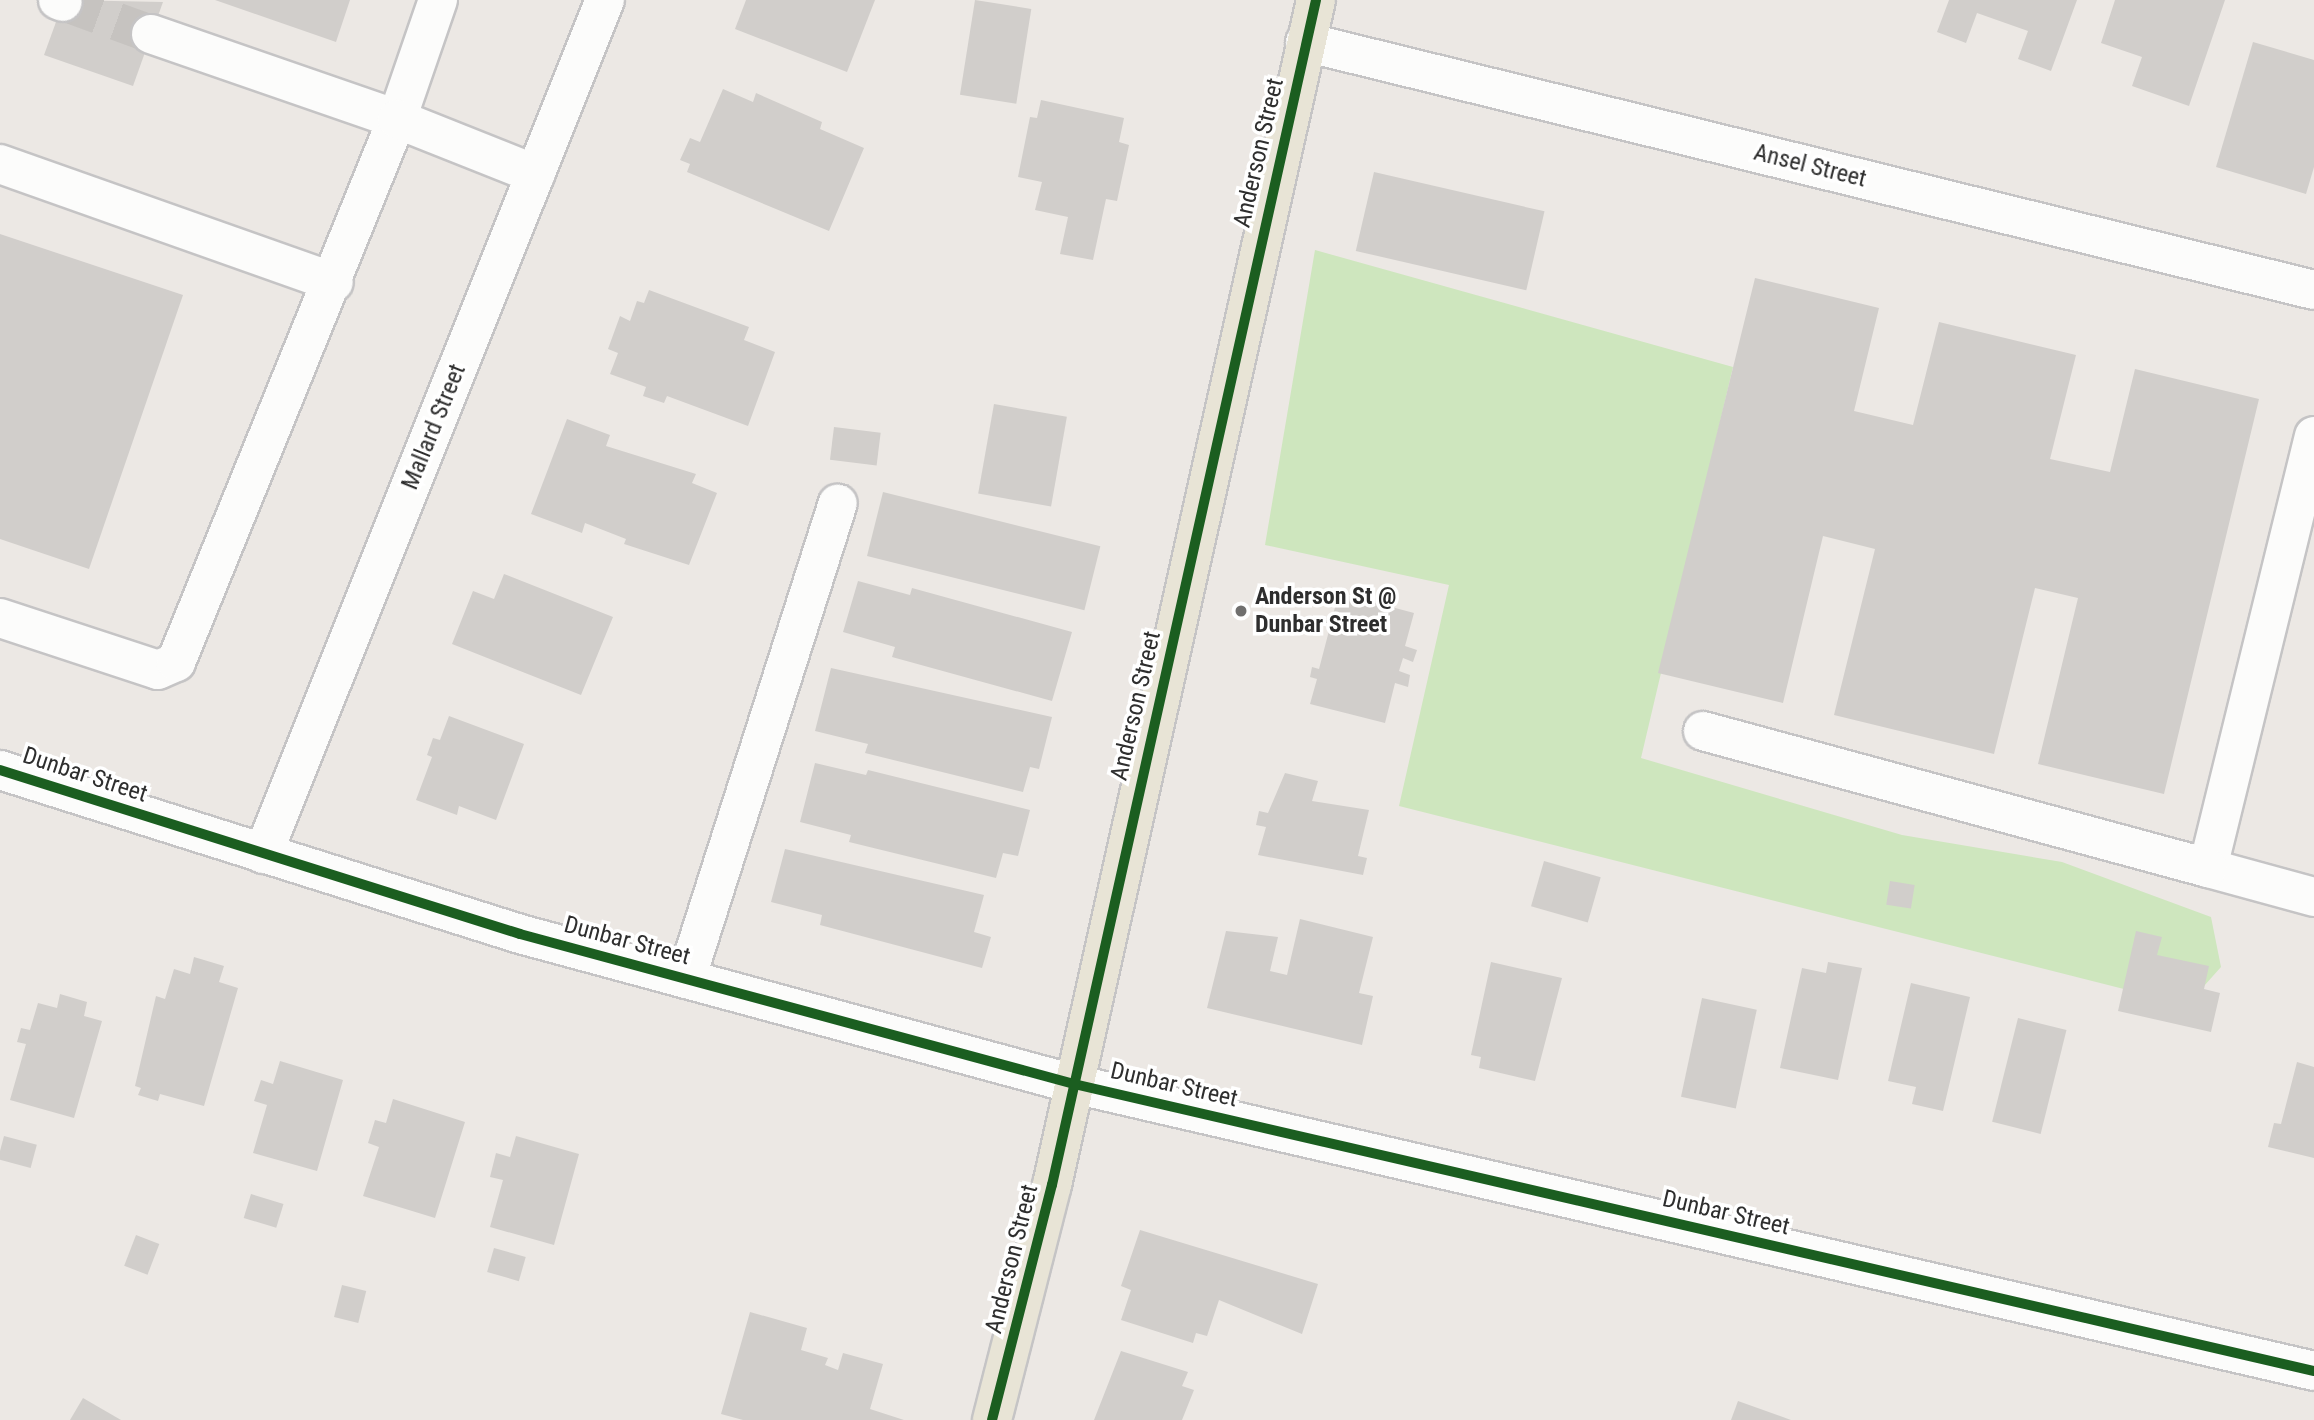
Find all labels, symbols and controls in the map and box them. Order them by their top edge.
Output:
street label: Anderson Street [1228,76,1290,230]
street label: Ansel Street [1751,138,1869,194]
street label: Mallard Street [396,360,472,494]
place label: Anderson St @ Dunbar Street [1255,583,1396,639]
marker: Anderson St @ Dunbar Street [1233,603,1249,619]
street label: Anderson Street [1105,629,1167,783]
street label: Dunbar Street [19,741,151,809]
street label: Dunbar Street [561,910,693,972]
street label: Dunbar Street [1108,1056,1240,1114]
street label: Anderson Street [980,1182,1044,1336]
street label: Dunbar Street [1660,1184,1792,1242]

